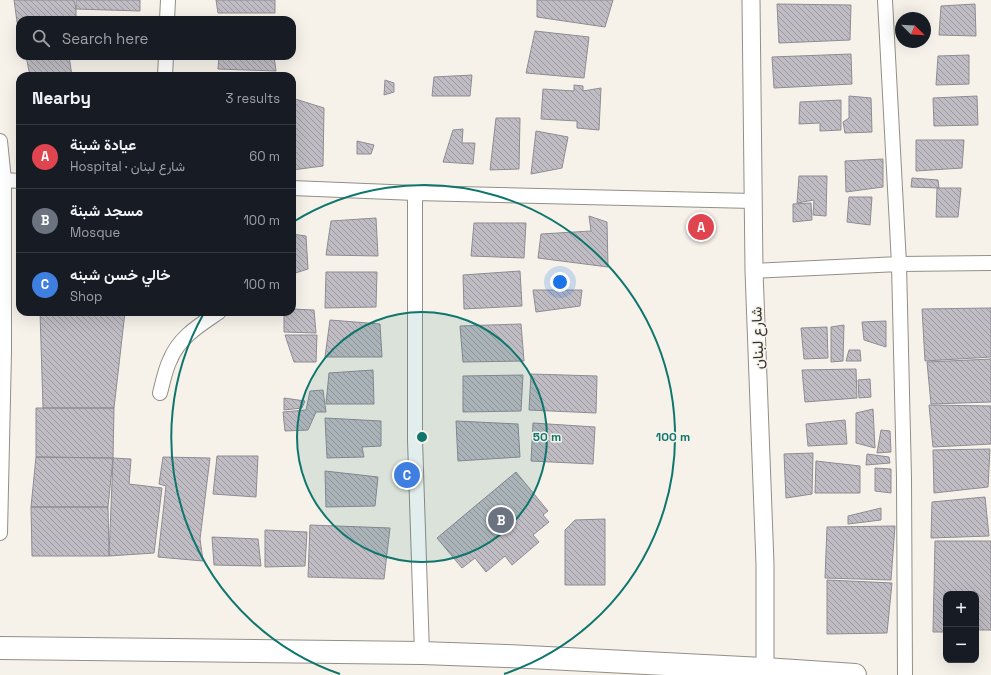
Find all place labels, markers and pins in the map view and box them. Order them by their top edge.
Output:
pin: A [688,212,714,242]
centre of rings [415,430,429,444]
pin: C [394,460,420,490]
pin: B [488,505,514,535]

